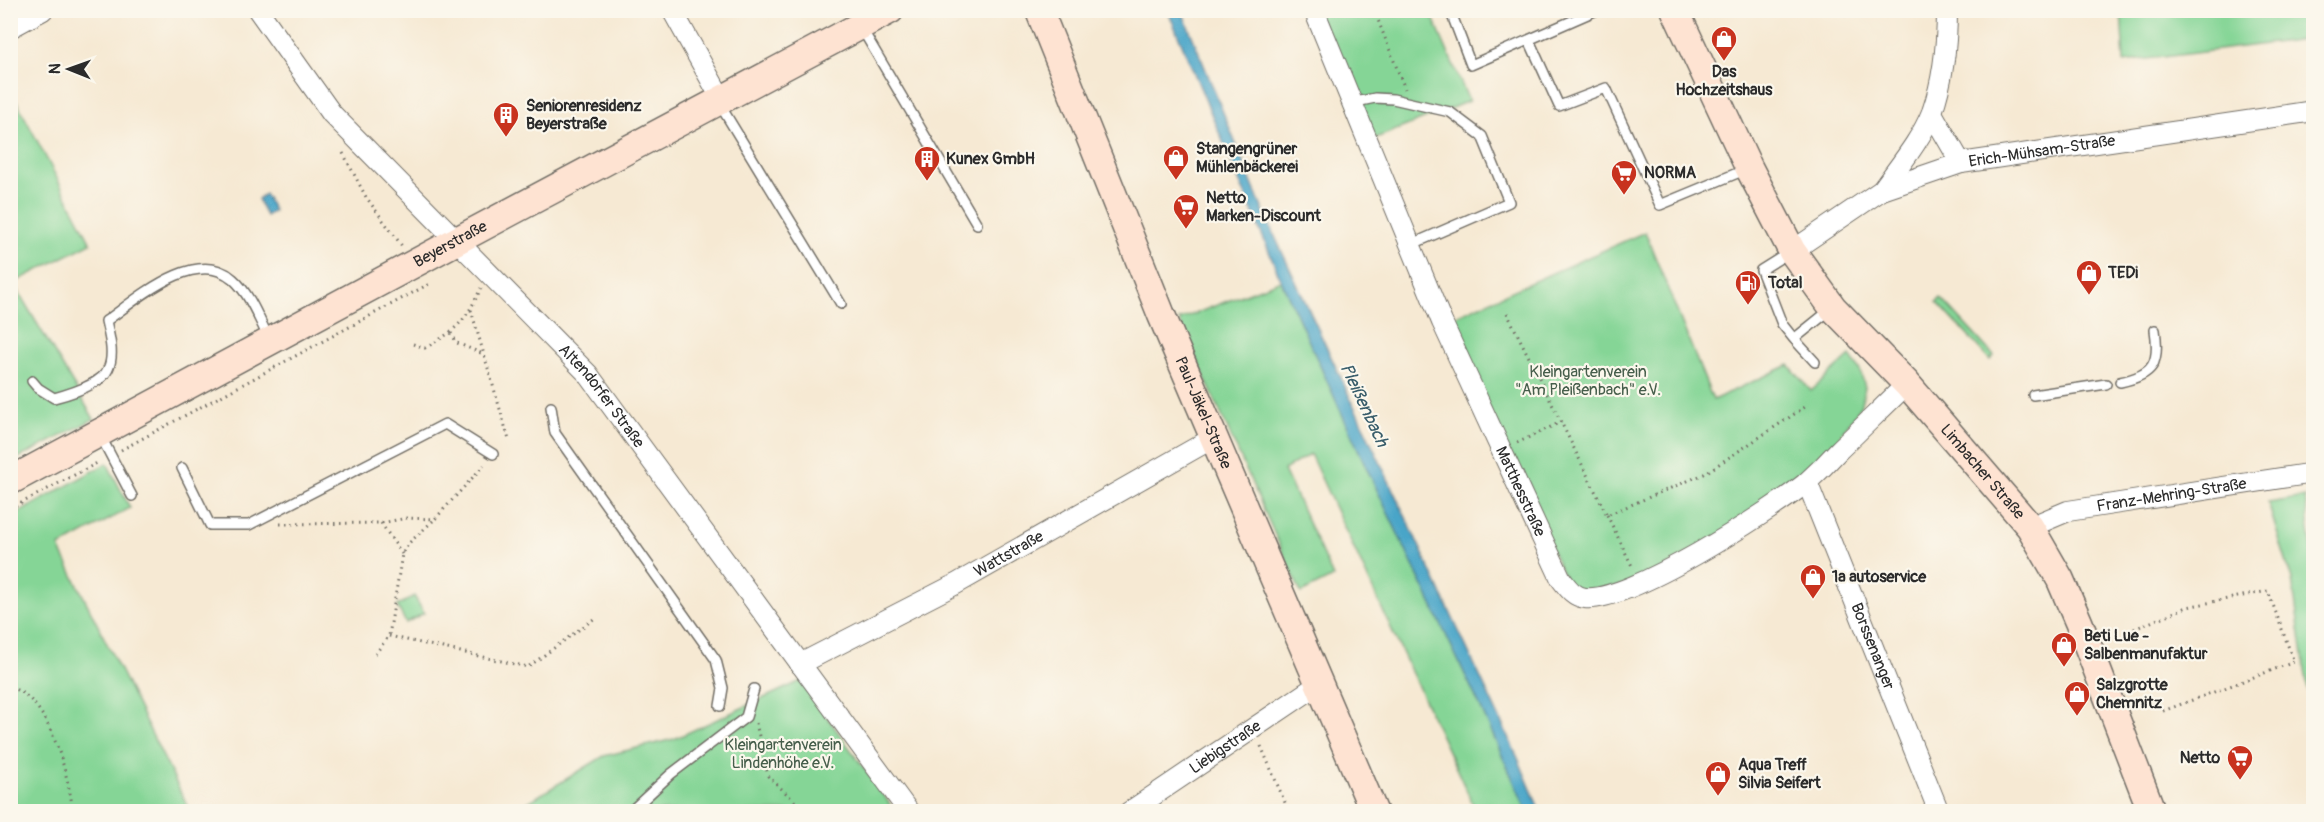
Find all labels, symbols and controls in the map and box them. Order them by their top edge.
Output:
shop icon: Das Hochzeitshaus [1709,24,1739,62]
north arrow [39,39,99,99]
place label: Das Hochzeitshaus [1676,62,1773,100]
text: N [45,63,65,74]
place label: Seniorenresidenz Beyerstraße [526,96,642,134]
building icon: Seniorenresidenz Beyerstraße [491,100,521,138]
street label: Erich-Mühsam-Straße [1967,130,2117,172]
place label: Stangengrüner Mühlenbäckerei [1196,139,1298,177]
shop icon: Stangengrüner Mühlenbäckerei [1161,143,1191,181]
building icon: Kunex GmbH [912,144,942,182]
place label: Kunex GmbH [946,149,1035,169]
supermarket icon: NORMA [1609,158,1639,196]
place label: NORMA [1644,163,1697,183]
place label: Netto Marken-Discount [1206,188,1321,226]
supermarket icon: Netto Marken-Discount [1171,192,1201,230]
street label: Beyerstraße [410,216,491,272]
shop icon: TEDi [2074,258,2104,296]
place label: TEDi [2107,263,2138,283]
fuel station icon: Total [1733,268,1763,306]
place label: Total [1767,273,1803,293]
street label: Altendorfer Straße [554,340,649,452]
street label: Paul-Jäkel-Straße [1170,354,1236,472]
water label: Pleißenbach [1335,360,1394,452]
park label: Kleingartenverein "Am Pleißenbach" e.V. [1515,362,1661,400]
street label: Limbacher Straße [1936,420,2029,524]
street label: Matthesstraße [1491,443,1550,540]
street label: Franz-Mehring-Straße [2095,474,2248,516]
street label: Wattstraße [970,526,1047,582]
shop icon: 1a autoservice [1798,562,1828,600]
place label: 1a autoservice [1832,567,1927,587]
street label: Borssenanger [1846,600,1899,693]
place label: Beti Lue - Salbenmanufaktur [2084,626,2208,664]
shop icon: Beti Lue - Salbenmanufaktur [2049,630,2079,668]
place label: Salzgrotte Chemnitz [2096,675,2169,713]
shop icon: Salzgrotte Chemnitz [2062,679,2092,717]
street label: Liebigstraße [1186,716,1265,778]
park label: Kleingartenverein Lindenhöhe e.V. [724,735,842,773]
supermarket icon: Netto [2225,743,2255,781]
place label: Netto [2180,748,2220,768]
place label: Aqua Treff Silvia Seifert [1738,755,1821,793]
shop icon: Aqua Treff Silvia Seifert [1703,759,1733,797]

